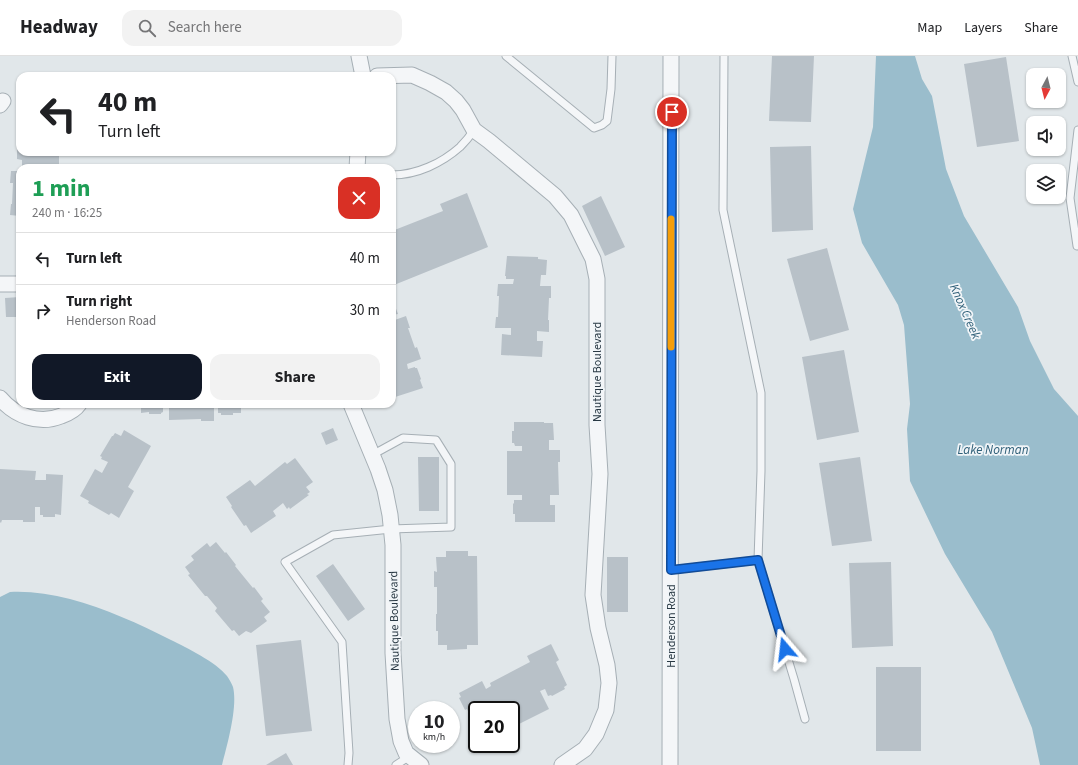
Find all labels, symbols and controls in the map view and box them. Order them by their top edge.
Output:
search box [122,10,402,46]
text: Headway [20,14,98,41]
icon: search [136,17,158,39]
text: Search here [168,17,242,38]
text: Map [917,18,942,38]
text: Layers [964,18,1002,38]
text: Share [1024,18,1058,38]
north arrow [1026,68,1066,108]
map controls [1026,68,1066,204]
text: 40 m [98,82,157,122]
icon: left [32,88,84,140]
pin [655,95,689,129]
icon: arrive [661,101,683,123]
button: sound [1026,116,1066,156]
text: Turn left [98,119,160,144]
button: layers [1026,164,1066,204]
text: 1 min [32,171,90,206]
button: close [338,177,380,219]
text: 240 m · 16:25 [32,204,102,222]
icon: left [32,248,54,270]
text: Turn left [66,248,122,269]
text: 40 m [350,248,380,269]
water label: Knox Creek [945,281,986,343]
text: Turn right [66,291,132,312]
icon: right [32,300,54,322]
text: 30 m [350,300,380,321]
text: Henderson Road [66,312,156,330]
street label: Nautique Boulevard [589,322,606,422]
button: Exit [32,354,202,400]
button: Share [210,354,380,400]
water label: Lake Norman [958,441,1029,459]
street label: Nautique Boulevard [385,571,404,671]
street label: Henderson Road [663,584,680,668]
position arrow [764,628,806,670]
speed limit sign: 20 [468,701,520,753]
text: 10 [423,708,445,736]
text: km/h [423,730,445,744]

